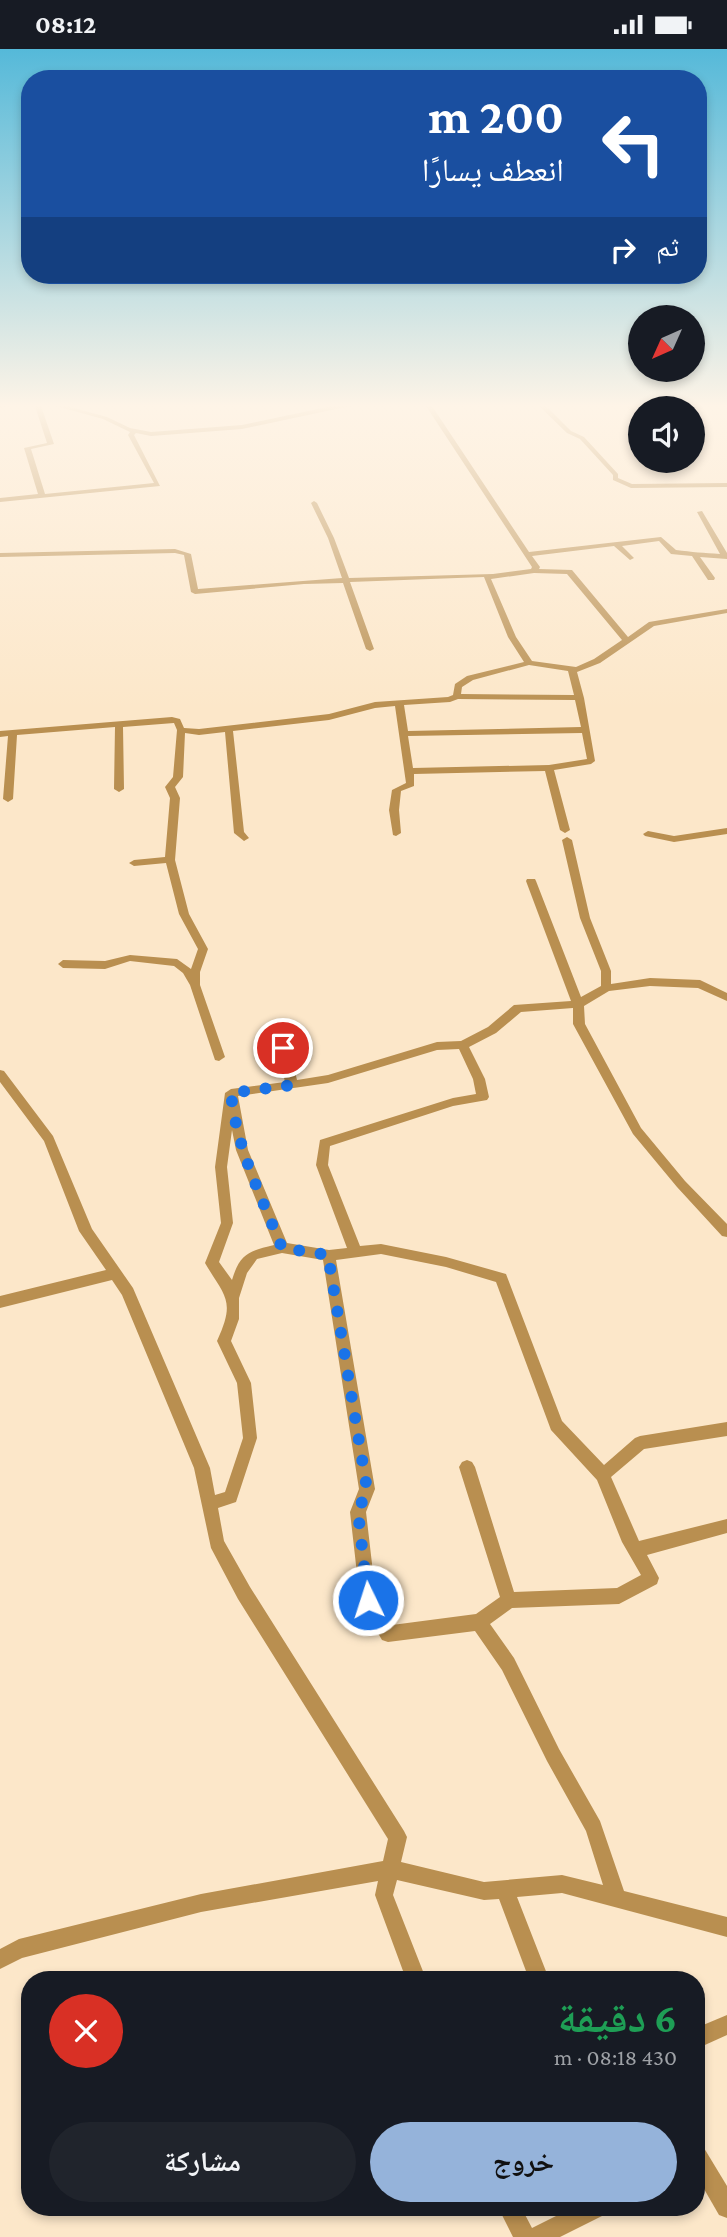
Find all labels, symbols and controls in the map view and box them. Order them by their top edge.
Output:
text: 08:12 [35,10,96,39]
text: 200 m [429,89,564,144]
icon: left [588,98,679,189]
text: انعطف يسارًا [422,152,564,188]
icon: right [604,231,642,269]
text: ثم [656,233,679,262]
north arrow [628,305,705,381]
map controls [628,305,705,473]
button: sound [628,396,705,473]
pin [253,1018,313,1078]
icon: arrive [264,1029,302,1067]
position arrow [331,1563,405,1637]
button: close [49,1994,123,2068]
text: 6 دقيقة [558,1994,677,2041]
text: 430 m · 08:18 [554,2044,677,2070]
button: مشاركة [49,2122,356,2202]
button: خروج [370,2122,677,2202]

